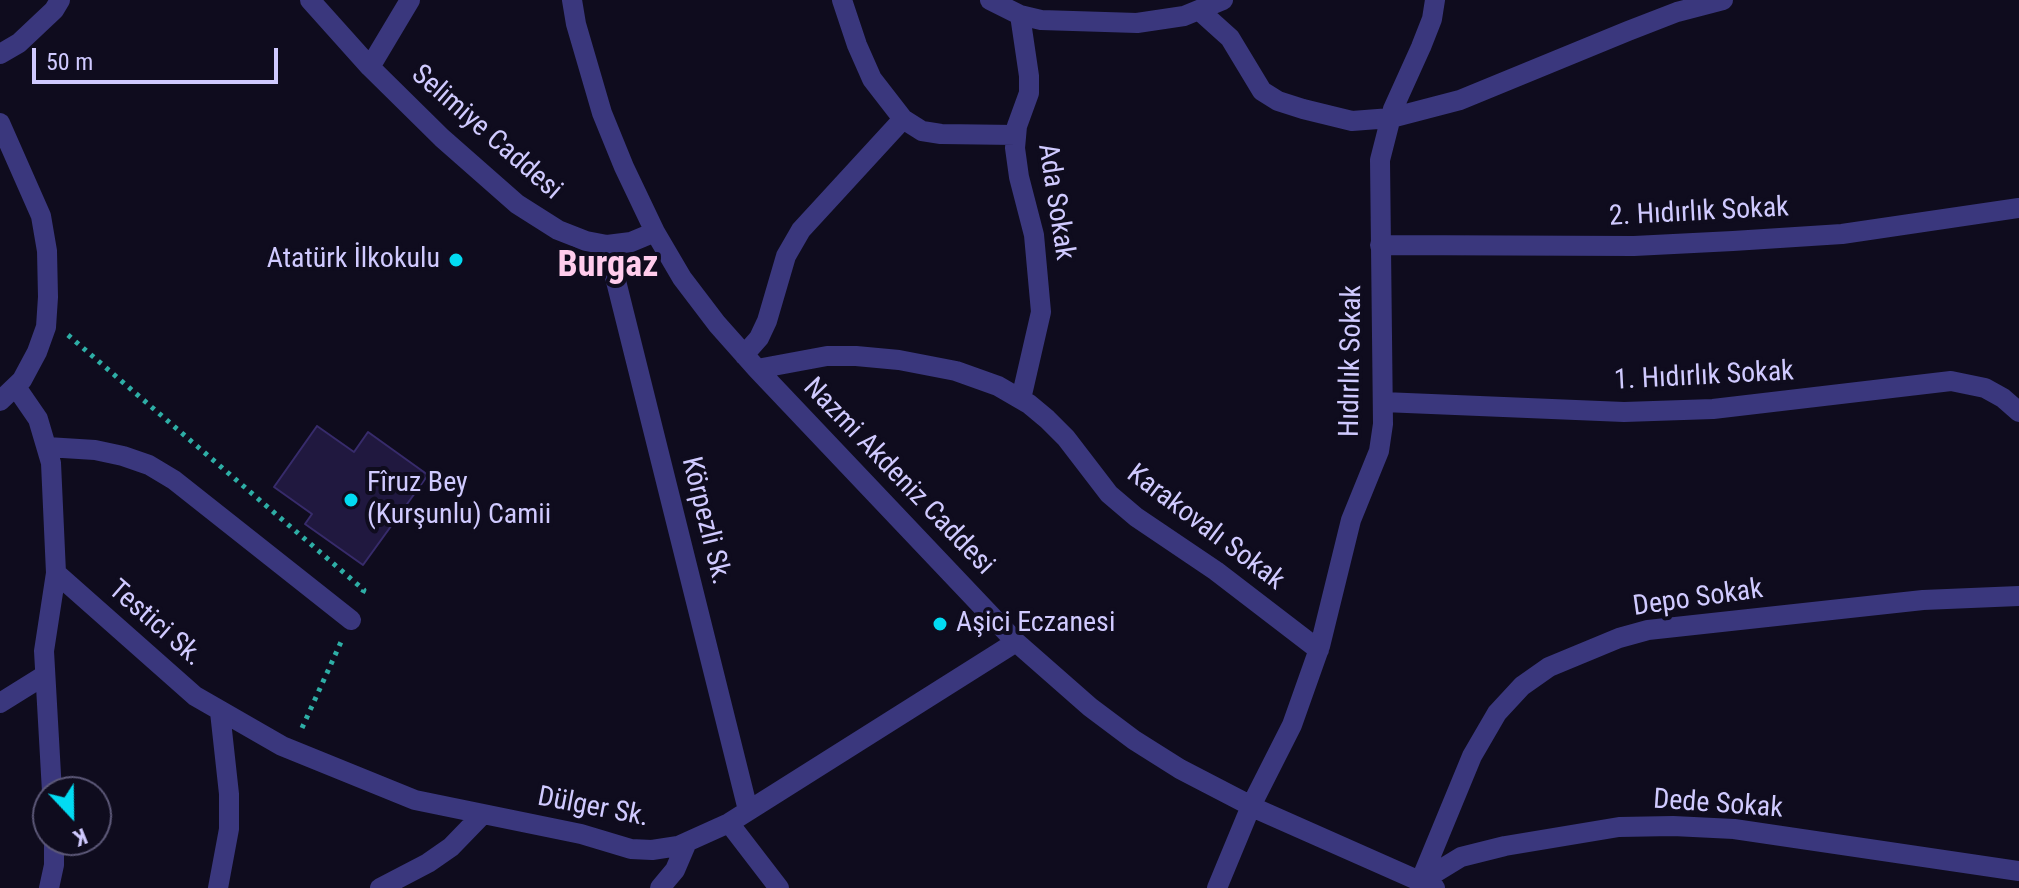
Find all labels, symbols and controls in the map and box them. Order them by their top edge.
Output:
scale bar [36,32,282,82]
text: 50 m [46,48,93,76]
street label: Selimiye Caddesi [404,59,568,207]
street label: Ada Sokak [1029,142,1081,262]
street label: 2. Hıdırlık Sokak [1608,192,1790,234]
place label: Atatürk İlkokulu [267,243,440,277]
district label: Burgaz [558,245,658,289]
marker: Atatürk İlkokulu [447,251,465,269]
street label: Hıdırlık Sokak [1334,285,1370,437]
street label: 1. Hıdırlık Sokak [1613,356,1795,398]
street label: Nazmi Akdeniz Caddesi [795,372,1001,582]
street label: Körpezli Sk. [673,454,737,588]
street label: Karakovalı Sokak [1120,458,1290,598]
place label: Fîruz Bey (Kurşunlu) Camii [367,467,551,533]
marker: Fîruz Bey (Kurşunlu) Camii [342,491,360,509]
street label: Depo Sokak [1631,573,1765,625]
street label: Testici Sk. [101,574,209,674]
place label: Aşici Eczanesi [956,607,1115,641]
marker: Aşici Eczanesi [931,615,949,633]
north arrow [32,776,112,856]
street label: Dülger Sk. [535,781,651,835]
street label: Dede Sokak [1652,784,1784,826]
text: K [70,823,91,851]

